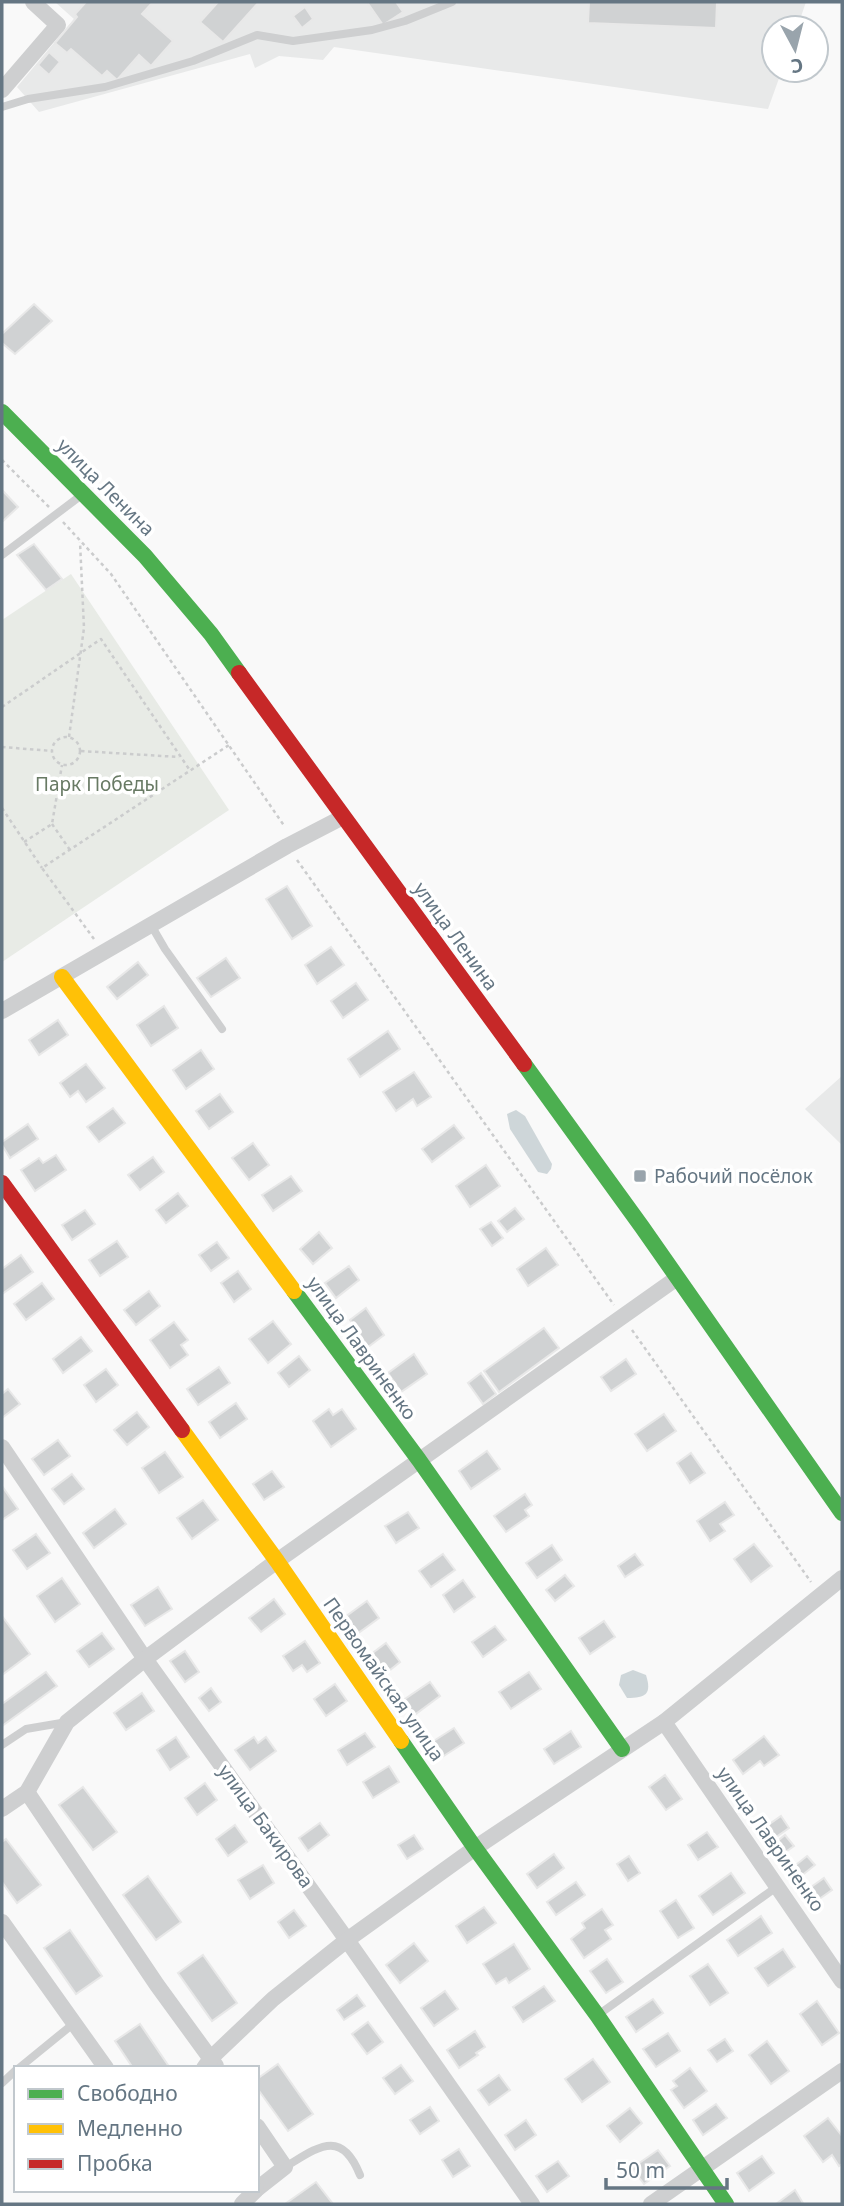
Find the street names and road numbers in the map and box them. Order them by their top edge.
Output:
street label: улица Ленина [51,432,161,542]
street label: улица Ленина [408,876,504,996]
street label: улица Лавриненко [301,1271,423,1425]
street label: Первомайская улица [318,1592,450,1766]
street label: улица Бакирова [212,1759,320,1893]
street label: улица Лавриненко [711,1761,831,1917]

